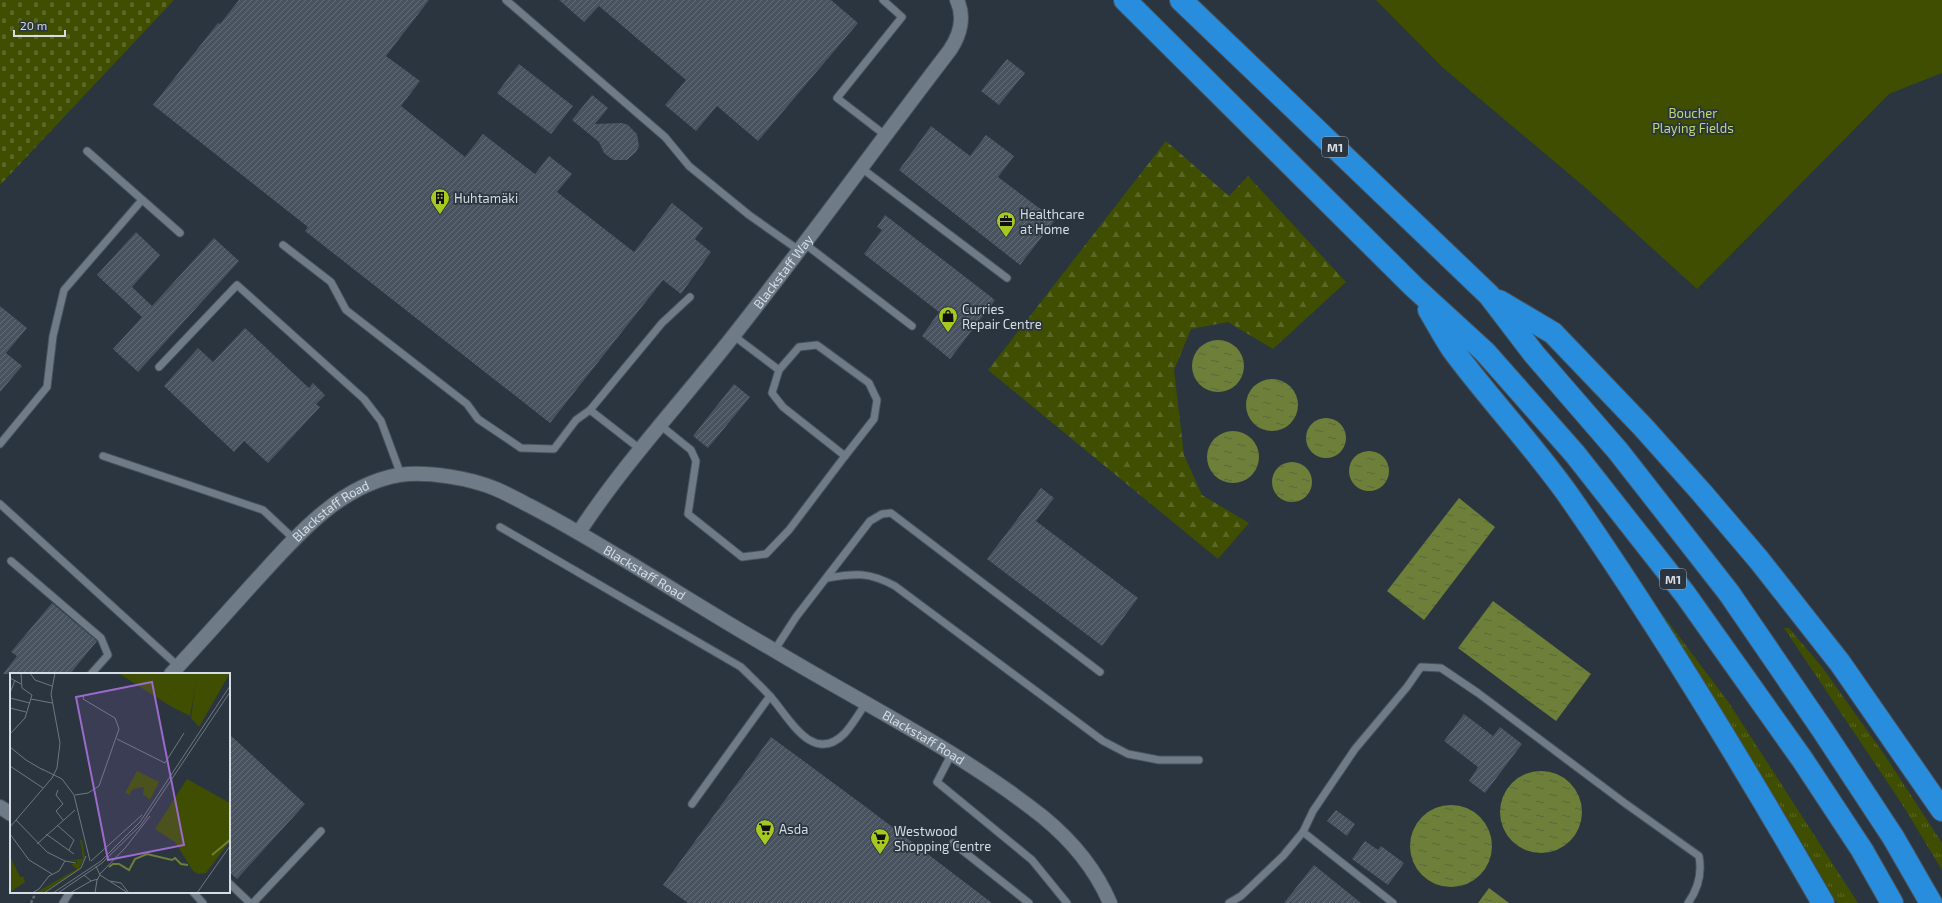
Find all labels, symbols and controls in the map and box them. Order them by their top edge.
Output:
scale bar [14,12,65,38]
text: 20 m [20,18,47,32]
park label: Boucher Playing Fields [1652,105,1734,136]
road number: M1 [1322,137,1348,157]
building icon: Huhtamäki [429,187,451,215]
place label: Huhtamäki [454,190,518,206]
place label: Healthcare at Home [1020,206,1085,237]
office icon: Healthcare at Home [995,210,1017,238]
street label: Blackstaff Way [750,231,816,312]
place label: Curries Repair Centre [962,301,1042,332]
shop icon: Curries Repair Centre [937,305,959,333]
street label: Blackstaff Road [289,477,372,545]
street label: Blackstaff Road [601,541,689,603]
road number: M1 [1660,569,1686,589]
inset map [10,673,230,893]
street label: Blackstaff Road [880,706,968,768]
supermarket icon: Asda [754,818,776,846]
place label: Asda [779,821,808,837]
place label: Westwood Shopping Centre [894,823,991,854]
supermarket icon: Westwood Shopping Centre [869,827,891,855]

